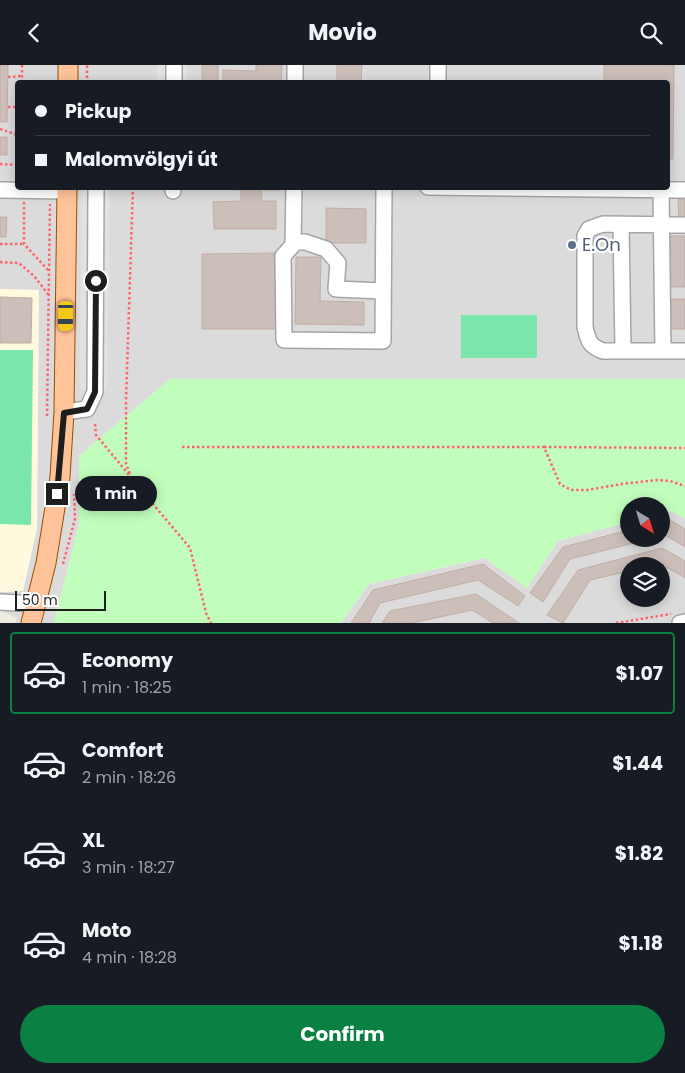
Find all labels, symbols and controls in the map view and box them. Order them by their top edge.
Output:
text: Movio [308,17,377,48]
icon: back [20,19,48,47]
icon: search [637,19,665,47]
text: Pickup [65,98,131,125]
text: Malomvölgyi út [65,146,218,173]
place label: E.On [582,232,621,257]
marker: E.On [566,239,578,251]
route start [85,270,107,292]
car [58,301,73,331]
callout: 1 min [74,477,157,511]
text: 1 min [95,482,137,505]
route end [46,483,68,505]
north arrow [620,497,670,547]
map controls [620,497,670,607]
button: layers [620,557,670,607]
scale bar [15,588,106,611]
text: 50 m [22,590,58,610]
text: Economy [82,647,173,674]
icon: car [22,651,67,696]
text: $1.07 [615,660,663,687]
text: 1 min · 18:25 [82,676,172,699]
text: Comfort [82,737,164,764]
icon: car [22,741,67,786]
text: $1.44 [612,750,663,777]
text: 2 min · 18:26 [82,766,176,789]
text: XL [82,827,105,854]
icon: car [22,831,67,876]
text: $1.82 [615,840,663,867]
text: 3 min · 18:27 [82,856,175,879]
text: Moto [82,917,131,944]
icon: car [22,921,67,966]
text: $1.18 [619,930,663,957]
text: 4 min · 18:28 [82,946,177,969]
button: Confirm [20,1005,665,1063]

